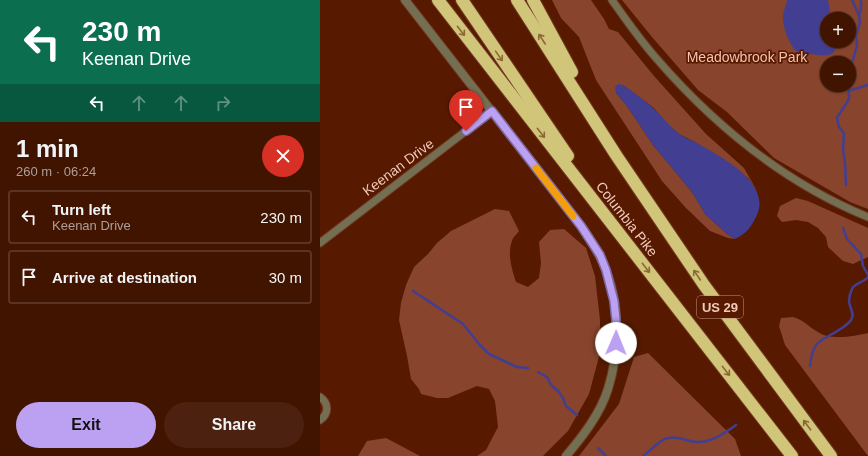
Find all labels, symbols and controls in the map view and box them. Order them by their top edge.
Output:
map controls [820,12,856,92]
button: + [820,12,856,48]
icon: left [16,16,68,68]
text: 230 m [82,16,161,47]
one-way arrow [457,25,466,36]
one-way arrow [538,34,546,45]
text: Keenan Drive [82,49,191,69]
park label: Meadowbrook Park [687,49,808,65]
one-way arrow [495,50,503,61]
button: − [820,56,856,92]
pin [449,90,483,131]
icon: left [86,92,108,114]
icon: ahead [128,92,150,114]
icon: ahead [170,92,192,114]
icon: right [212,92,234,114]
icon: arrive [455,96,477,118]
one-way arrow [537,128,546,139]
text: 1 min [16,135,79,162]
button: close [262,135,304,177]
street label: Keenan Drive [359,135,437,199]
text: 260 m · 06:24 [16,164,96,179]
street label: Columbia Pike [593,179,661,260]
text: Turn left [52,201,111,218]
icon: left [18,206,40,228]
text: 230 m [260,209,302,226]
text: Keenan Drive [52,218,131,233]
one-way arrow [642,263,650,274]
icon: arrive [18,266,40,288]
text: Arrive at destination [52,269,197,286]
text: 30 m [269,269,302,286]
one-way arrow [693,270,701,281]
road number: US 29 [697,296,743,318]
position arrow [595,322,637,364]
one-way arrow [721,365,730,376]
button: Exit [16,402,156,448]
button: Share [164,402,304,448]
one-way arrow [803,420,812,431]

